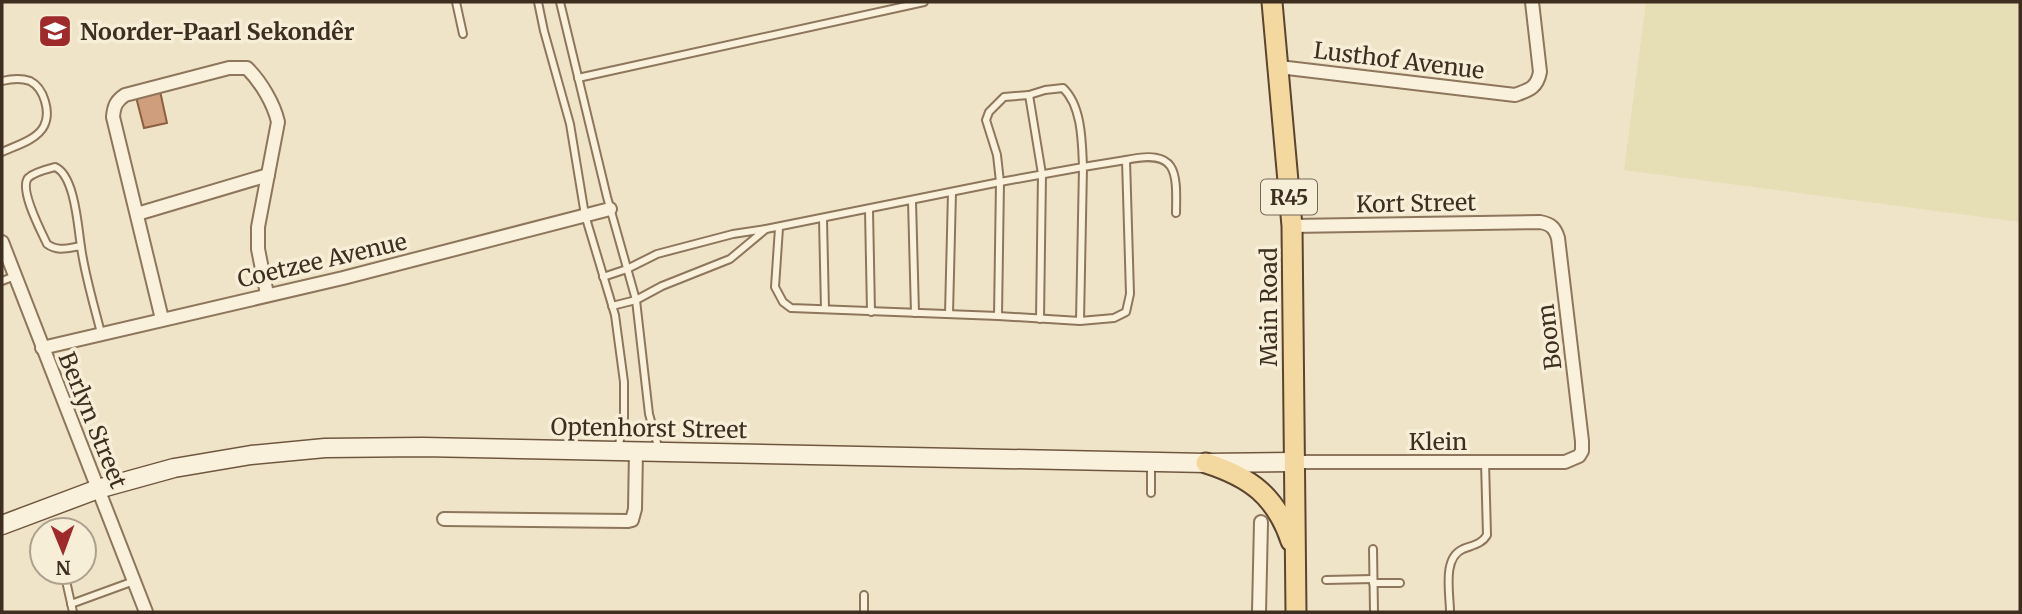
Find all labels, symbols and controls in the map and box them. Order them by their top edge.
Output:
school or university icon: Noorder-Paarl Sekondêr [36,12,74,50]
place label: Noorder-Paarl Sekondêr [80,17,355,46]
street label: Lusthof Avenue [1312,35,1486,85]
road number: R45 [1261,180,1317,214]
street label: Kort Street [1356,187,1476,219]
street label: Coetzee Avenue [235,226,409,294]
street label: Main Road [1254,247,1283,367]
street label: Boom [1531,302,1567,372]
street label: Berlyn Street [53,348,134,492]
street label: Optenhorst Street [550,412,748,444]
street label: Klein [1409,427,1467,456]
north arrow [28,516,98,586]
text: N [56,556,71,580]

